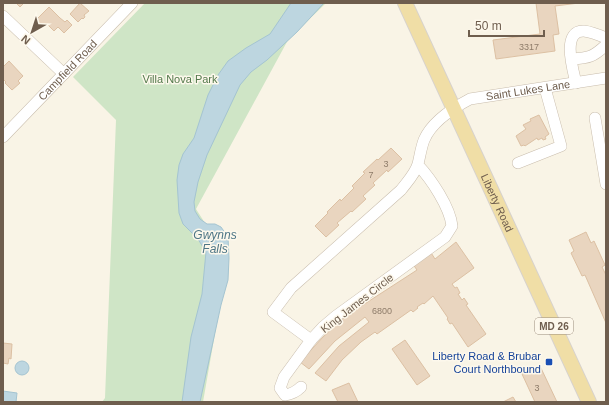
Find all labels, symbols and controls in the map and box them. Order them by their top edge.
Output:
north arrow [12,12,52,52]
scale bar [469,12,544,38]
text: 50 m [475,19,502,33]
text: N [19,33,33,47]
street label: Campfield Road [36,37,99,103]
house number: 3317 [519,42,539,52]
park label: Villa Nova Park [143,73,218,85]
street label: Saint Lukes Lane [485,78,571,102]
house number: 3 [383,159,389,169]
house number: 7 [368,170,374,180]
street label: Liberty Road [479,172,516,234]
water label: Gwynns Falls [193,228,237,256]
street label: King James Circle [318,271,396,335]
house number: 6800 [372,306,392,316]
road number: MD 26 [535,318,573,334]
place label: Liberty Road & Brubar Court Northbound [432,350,541,375]
marker: Liberty Road & Brubar Court Northbound [544,357,554,367]
house number: 3 [534,383,540,393]

